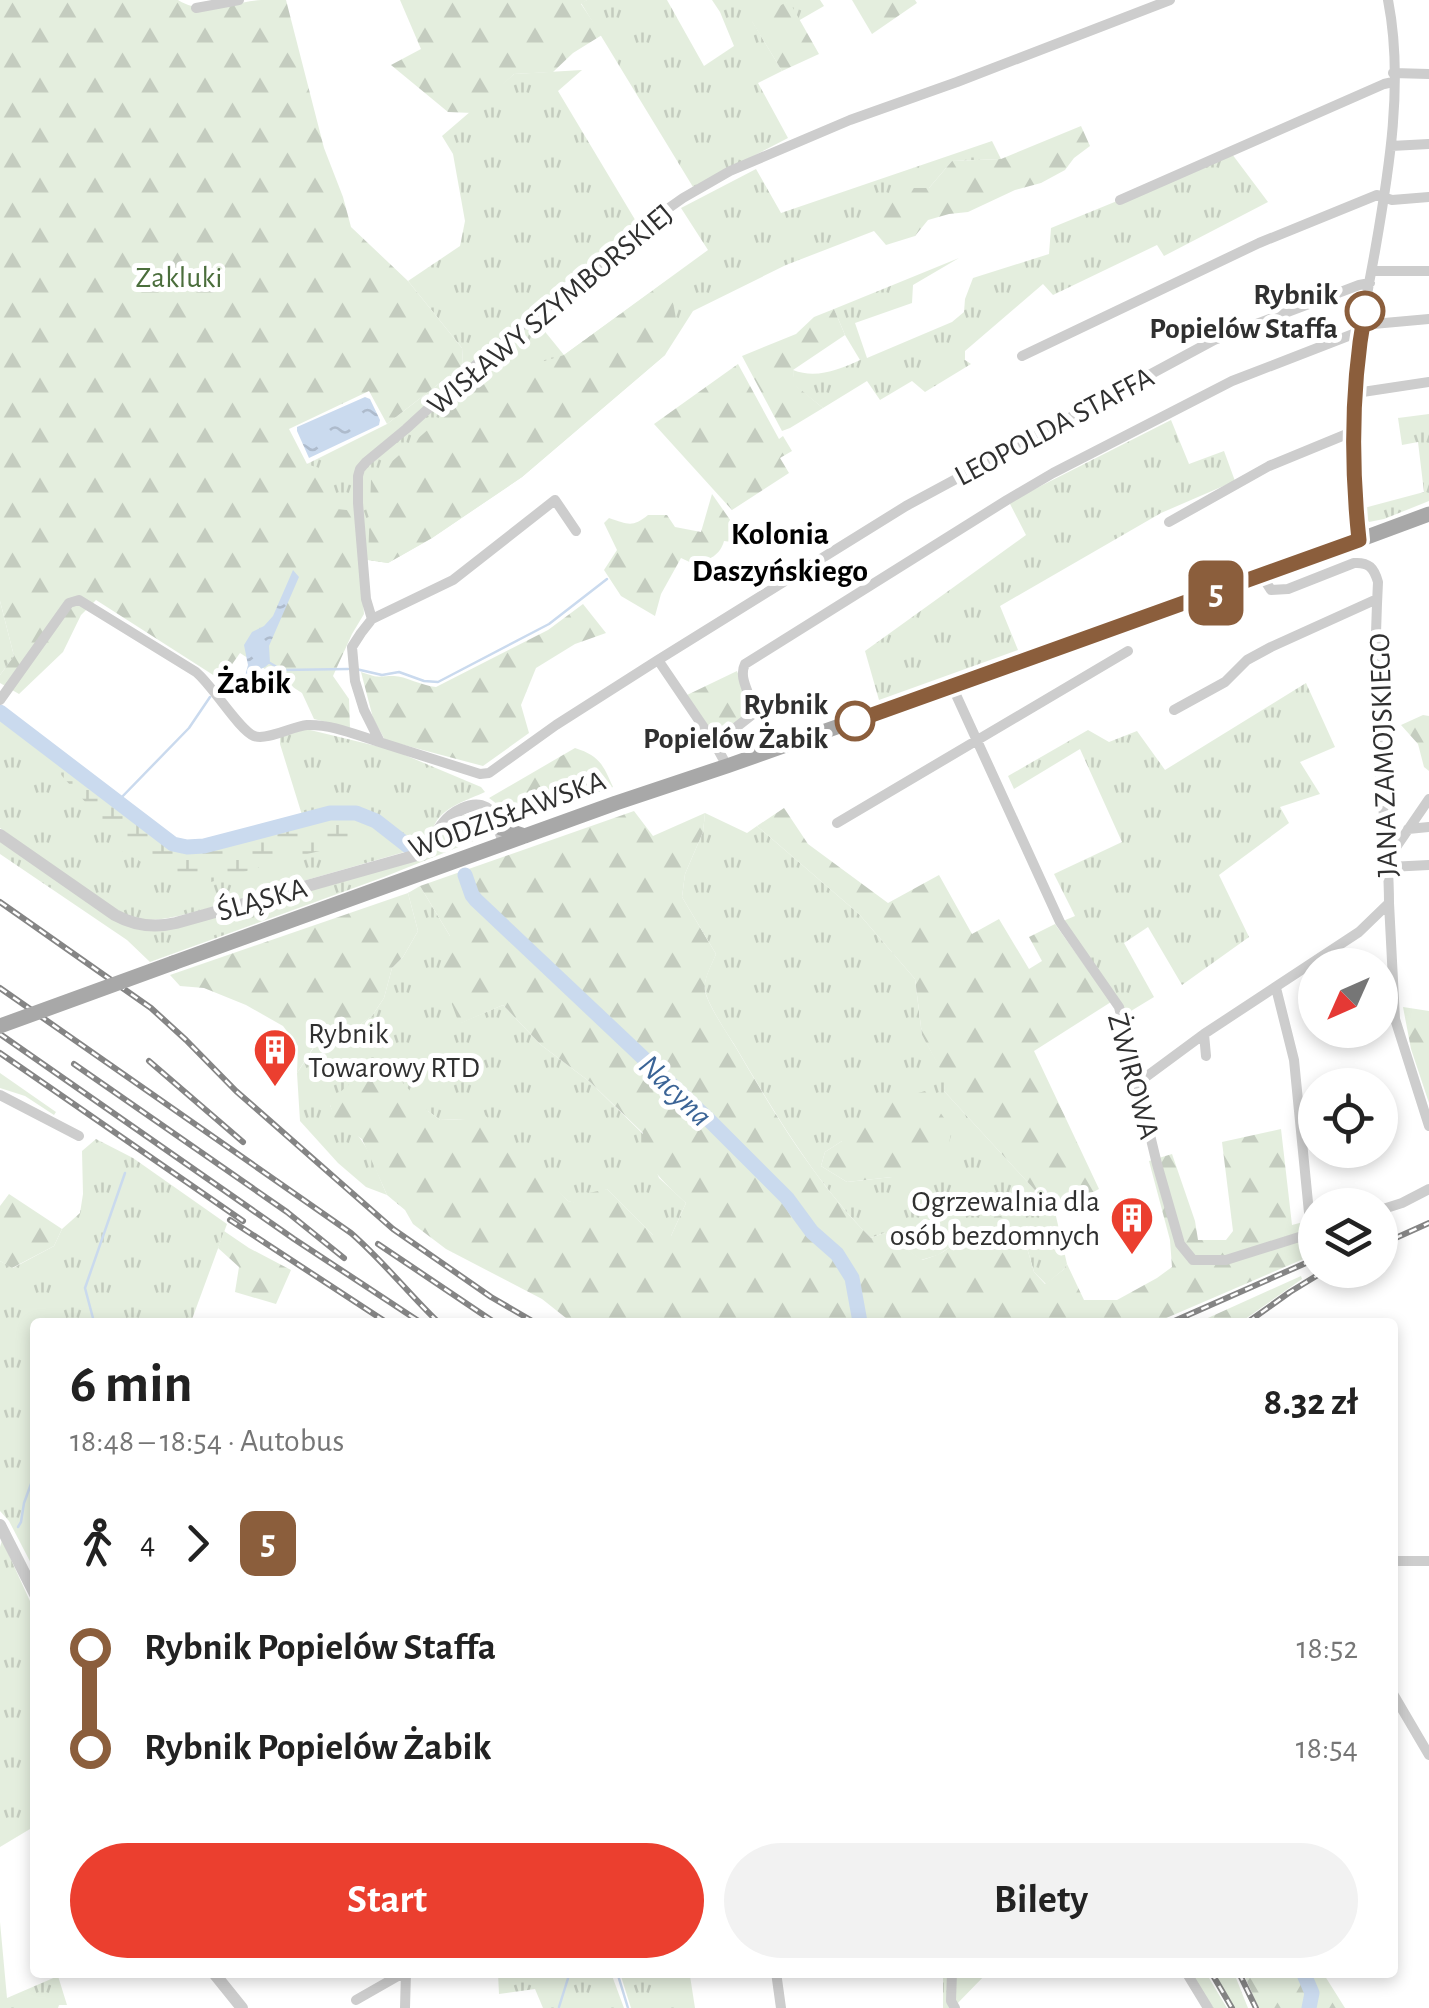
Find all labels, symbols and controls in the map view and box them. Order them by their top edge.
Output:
street label: WISŁAWY SZYMBORSKIEJ [422,199,679,421]
park label: Zakluki [135,263,223,293]
place label: Rybnik Popielów Staffa [1149,280,1338,344]
marker: Rybnik Popielów Staffa [1346,292,1384,330]
street label: LEOPOLDA STAFFA [950,362,1159,492]
district label: Kolonia Daszyńskiego [692,518,868,587]
line badge: 5 [1184,560,1248,626]
text: 5 [1208,576,1224,611]
street label: JANA ZAMOJSKIEGO [1365,632,1403,878]
district label: Żabik [217,665,291,699]
place label: Rybnik Popielów Żabik [643,690,828,754]
marker: Rybnik Popielów Żabik [836,702,874,740]
street label: WODZISŁAWSKA [405,766,610,864]
street label: ŚLĄSKA [213,870,311,927]
north arrow [1298,948,1398,1048]
map controls [1298,948,1398,1288]
street label: ŻWIROWA [1102,1010,1166,1142]
place label: Rybnik Towarowy RTD [308,1019,480,1083]
building icon: Rybnik Towarowy RTD [252,1027,298,1088]
water label: Nacyna [633,1049,718,1133]
button: locate [1298,1068,1398,1168]
place label: Ogrzewalnia dla osób bezdomnych [890,1187,1100,1251]
button: layers [1298,1188,1398,1288]
building icon: Ogrzewalnia dla osób bezdomnych [1109,1195,1155,1256]
text: 6 min [70,1357,193,1412]
text: 8.32 zł [1263,1384,1358,1422]
text: 18:48 – 18:54 · Autobus [70,1425,344,1457]
icon: walk [70,1516,125,1571]
icon: forward [170,1516,225,1571]
text: 5 [260,1526,276,1561]
text: 4 [140,1527,155,1559]
text: Rybnik Popielów Staffa [144,1629,496,1667]
text: 18:52 [1297,1632,1358,1664]
text: Rybnik Popielów Żabik [144,1729,491,1767]
text: 18:54 [1296,1732,1358,1764]
button: Start [70,1843,704,1958]
button: Bilety [724,1843,1358,1958]

